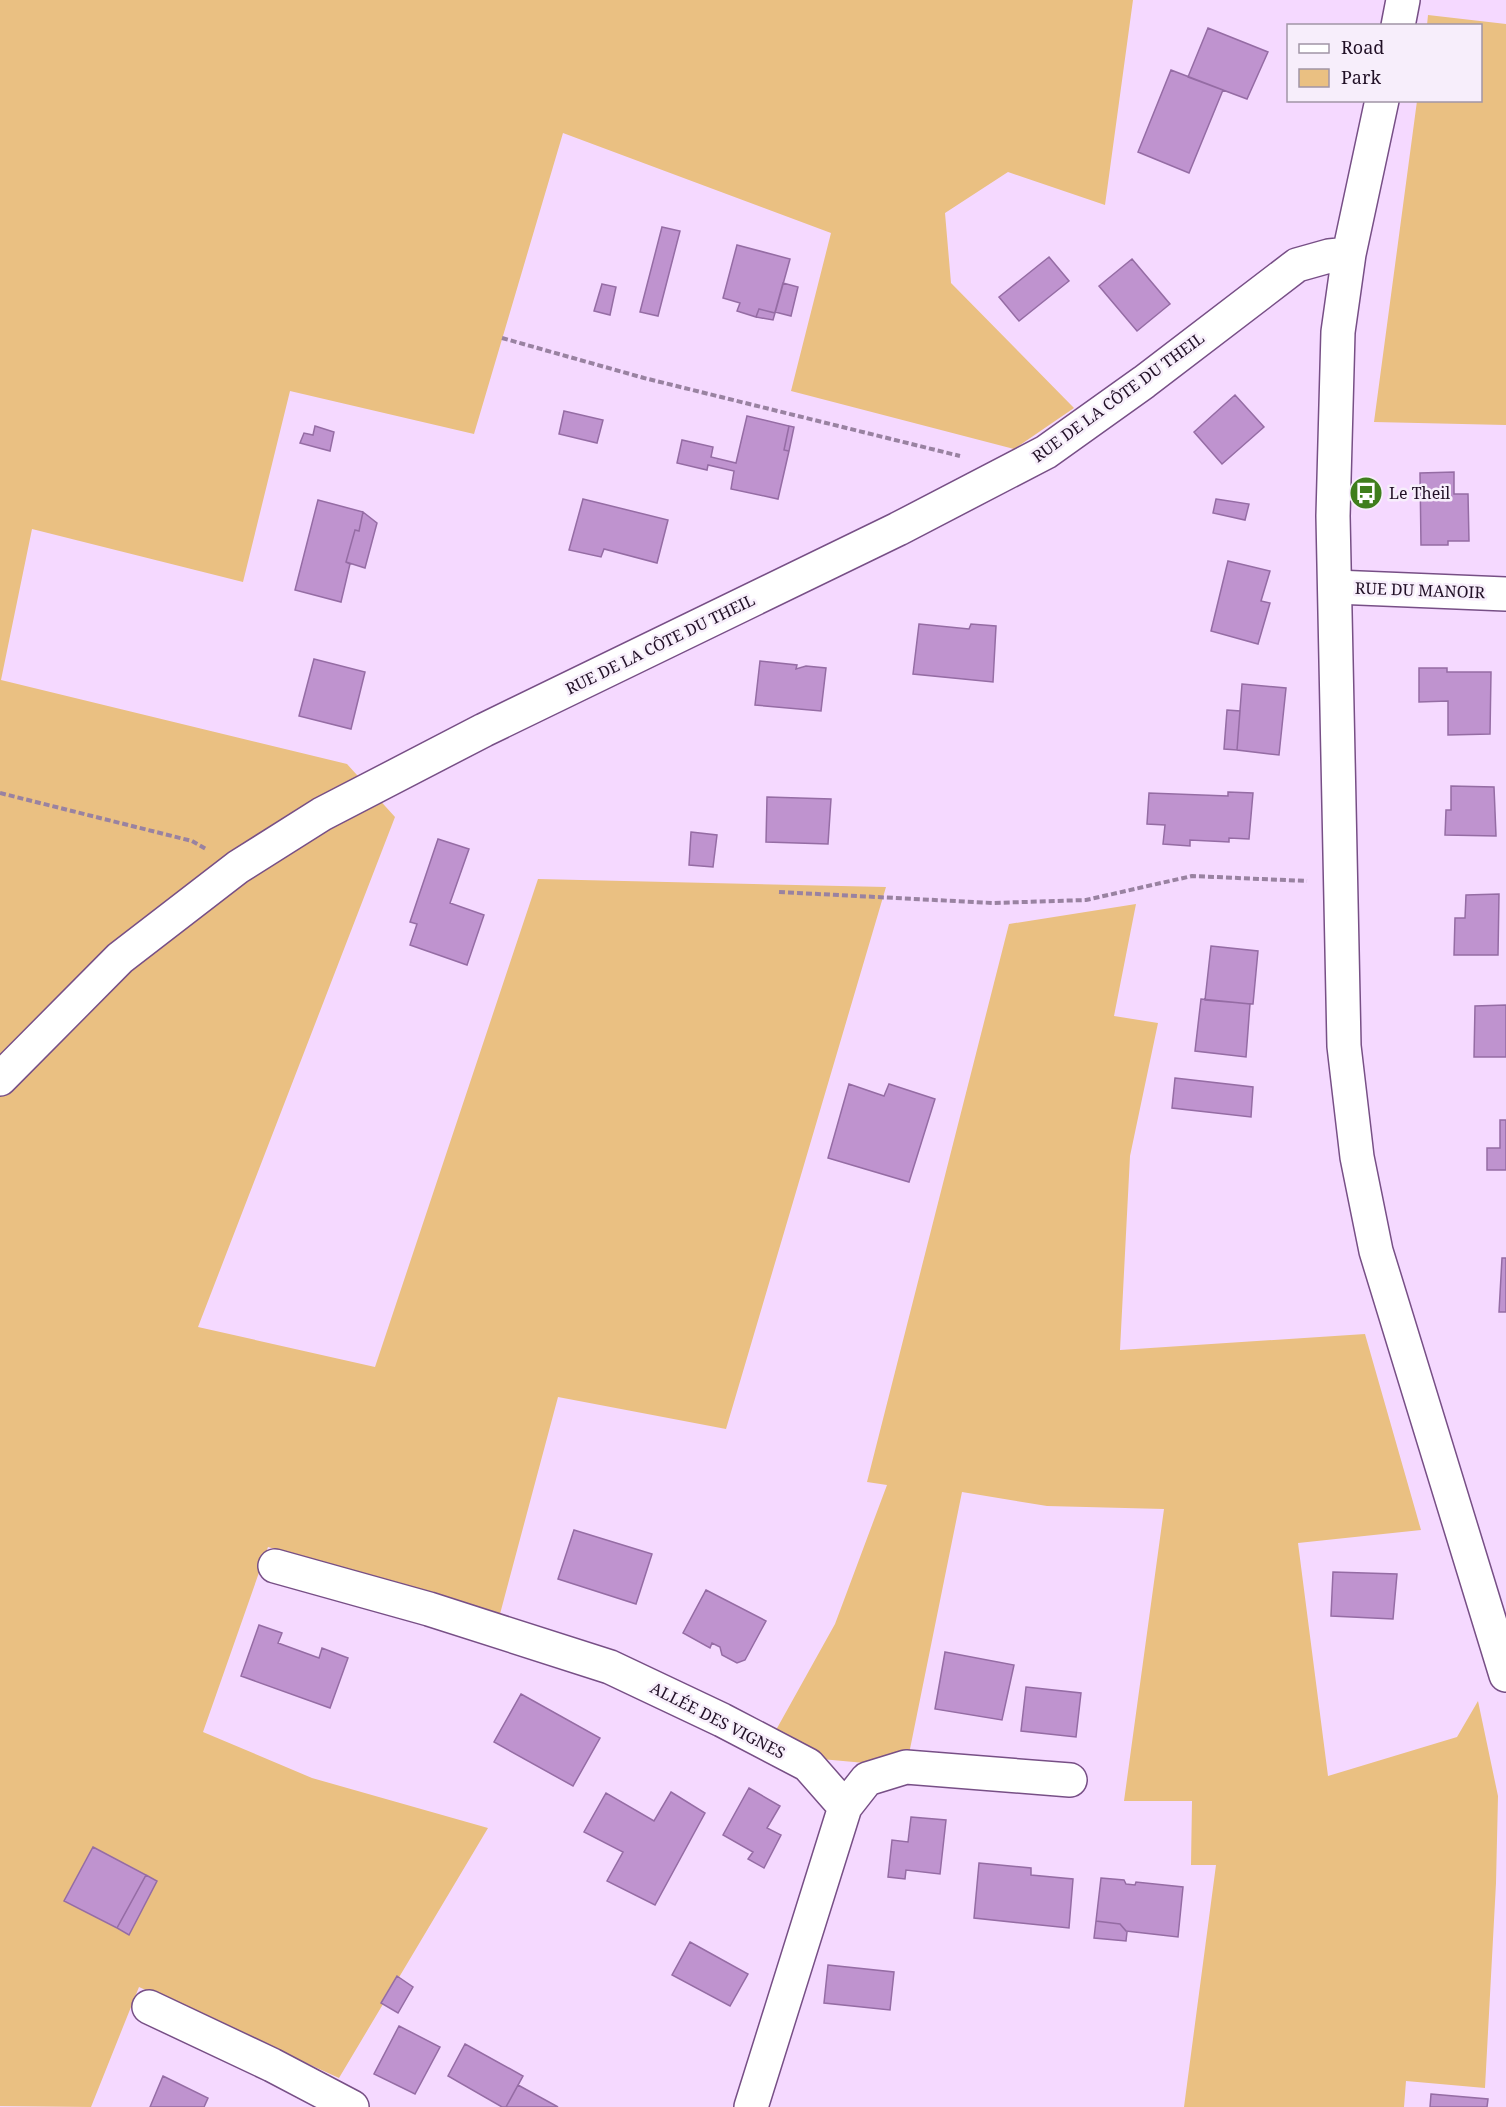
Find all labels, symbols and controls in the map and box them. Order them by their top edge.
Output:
legend [1287,24,1482,102]
text: Road [1341,35,1384,59]
text: Park [1341,65,1381,89]
street label: RUE DE LA CÔTE DU THEIL [1027,327,1209,467]
bus stop icon: Le Theil [1348,475,1384,511]
place label: Le Theil [1389,482,1450,504]
street label: RUE DU MANOIR [1355,577,1486,603]
street label: RUE DE LA CÔTE DU THEIL [562,589,758,699]
street label: ALLÉE DES VIGNES [647,1676,789,1764]

